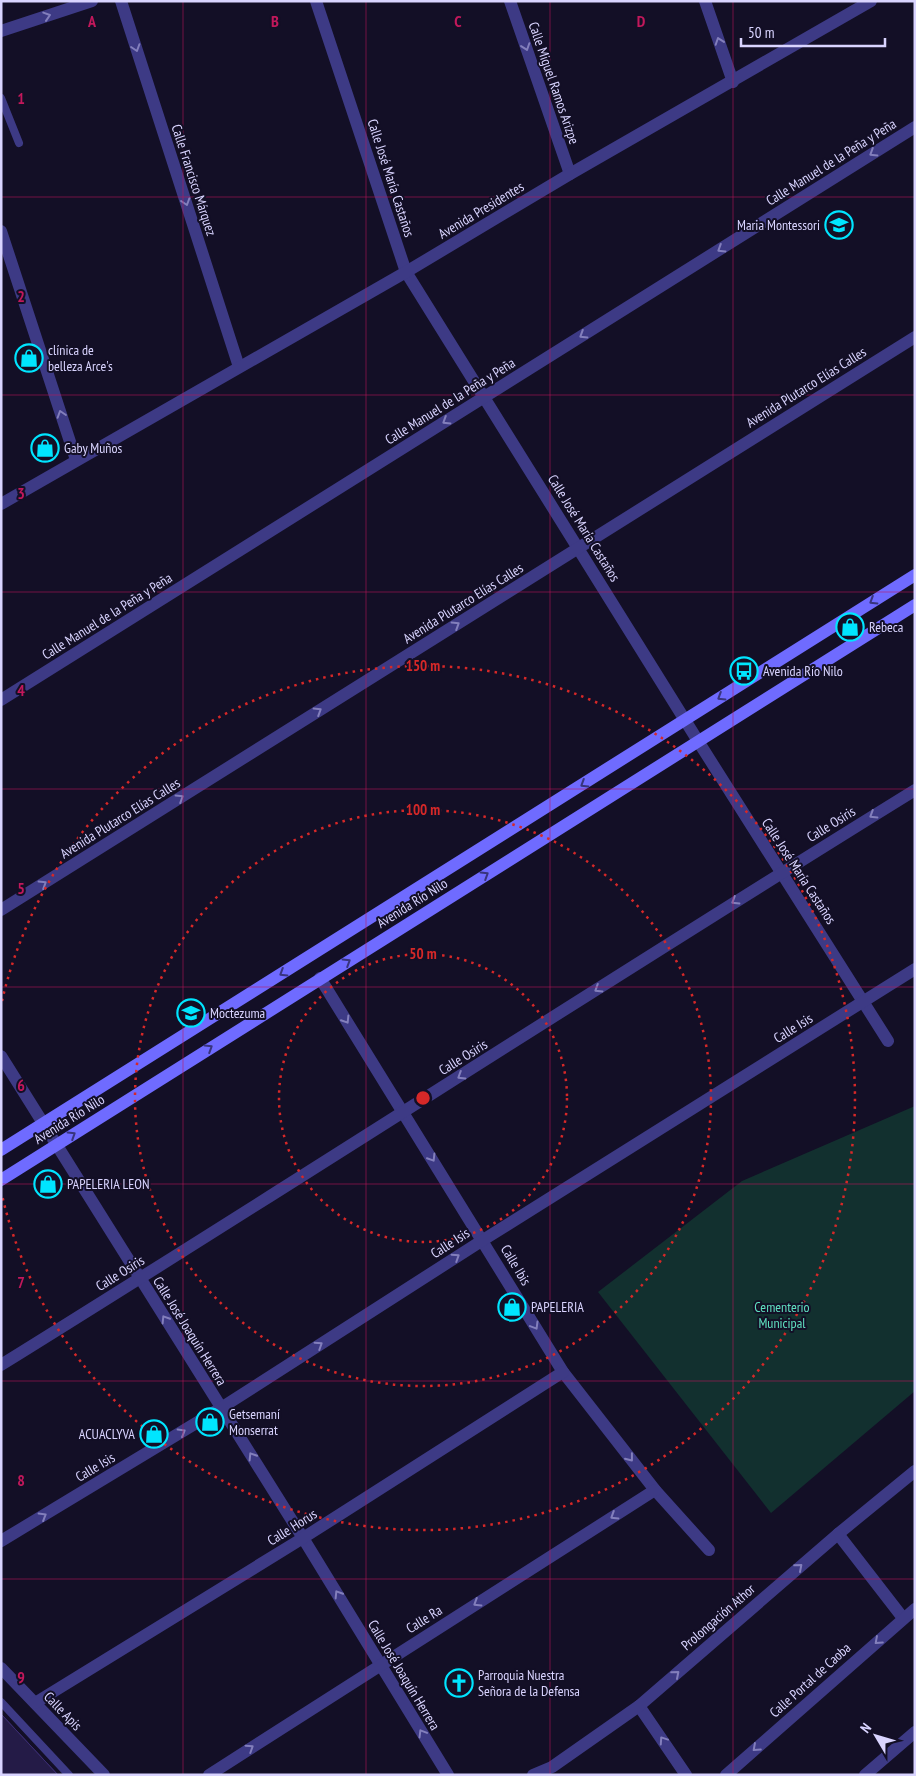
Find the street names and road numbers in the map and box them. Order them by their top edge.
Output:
street label: Calle Miguel Ramos Arizpe [525,19,583,147]
street label: Calle Manuel de la Peña y Peña [763,115,899,209]
street label: Calle José María Castaños [363,117,419,239]
street label: Calle Francisco Márquez [167,122,221,238]
street label: Avenida Presidentes [435,177,527,243]
street label: Avenida Plutarco Elías Calles [743,343,870,431]
street label: Calle Manuel de la Peña y Peña [382,354,518,448]
street label: Calle José María Castaños [544,471,624,585]
street label: Avenida Plutarco Elías Calles [400,559,527,647]
street label: Calle Manuel de la Peña y Peña [39,569,175,663]
street label: Avenida Plutarco Elías Calles [57,774,184,862]
street label: Calle Osiris [803,802,859,846]
street label: Calle José María Castaños [758,815,840,928]
street label: Avenida Río Nilo [373,874,451,932]
street label: Calle Isis [770,1009,816,1047]
street label: Calle Osiris [435,1035,491,1079]
street label: Avenida Río Nilo [30,1090,108,1148]
street label: Calle Isis [427,1224,473,1262]
street label: Calle Ibis [497,1241,535,1289]
street label: Calle Osiris [92,1251,148,1295]
street label: Calle José Joaquín Herrera [149,1273,231,1389]
street label: Calle Isis [72,1448,118,1486]
street label: Calle Horus [264,1505,320,1549]
street label: Prolongación Athor [677,1580,759,1654]
street label: Calle Ra [403,1601,445,1637]
street label: Calle José Joaquín Herrera [364,1617,444,1733]
street label: Calle Portal de Caoba [766,1639,854,1721]
street label: Calle Apis [40,1688,86,1734]

